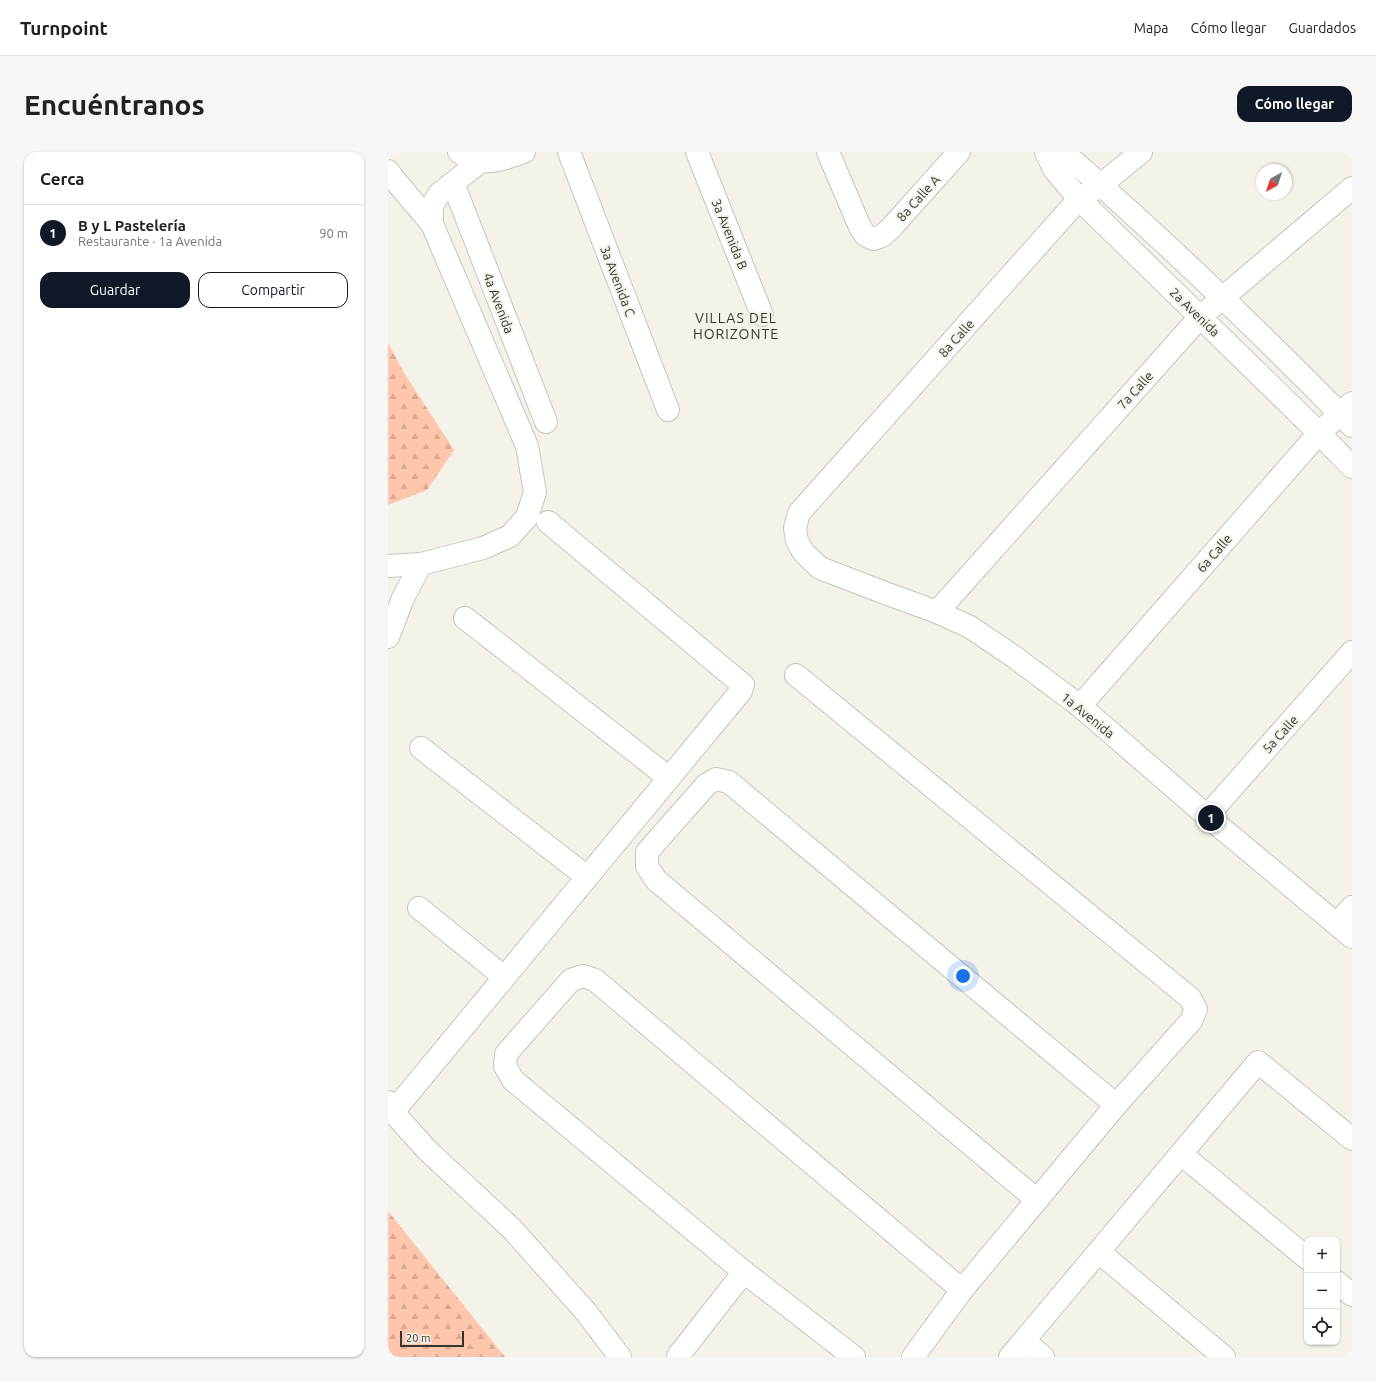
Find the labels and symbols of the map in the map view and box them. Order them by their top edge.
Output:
north arrow [1256,164,1292,200]
street label: 8a Calle A [894,172,943,224]
street label: 3a Avenida B [709,197,751,271]
street label: 3a Avenida C [598,244,638,318]
street label: 4a Avenida [481,271,517,335]
street label: 2a Avenida [1167,285,1223,339]
district label: VILLAS DEL HORIZONTE [693,310,779,342]
street label: 8a Calle [936,316,976,360]
street label: 7a Calle [1115,368,1155,412]
street label: 6a Calle [1194,531,1234,575]
street label: 1a Avenida [1059,690,1117,740]
street label: 5a Calle [1260,712,1300,756]
pin: 1 [1198,803,1224,833]
your location [953,966,973,986]
scale bar [400,1329,464,1348]

